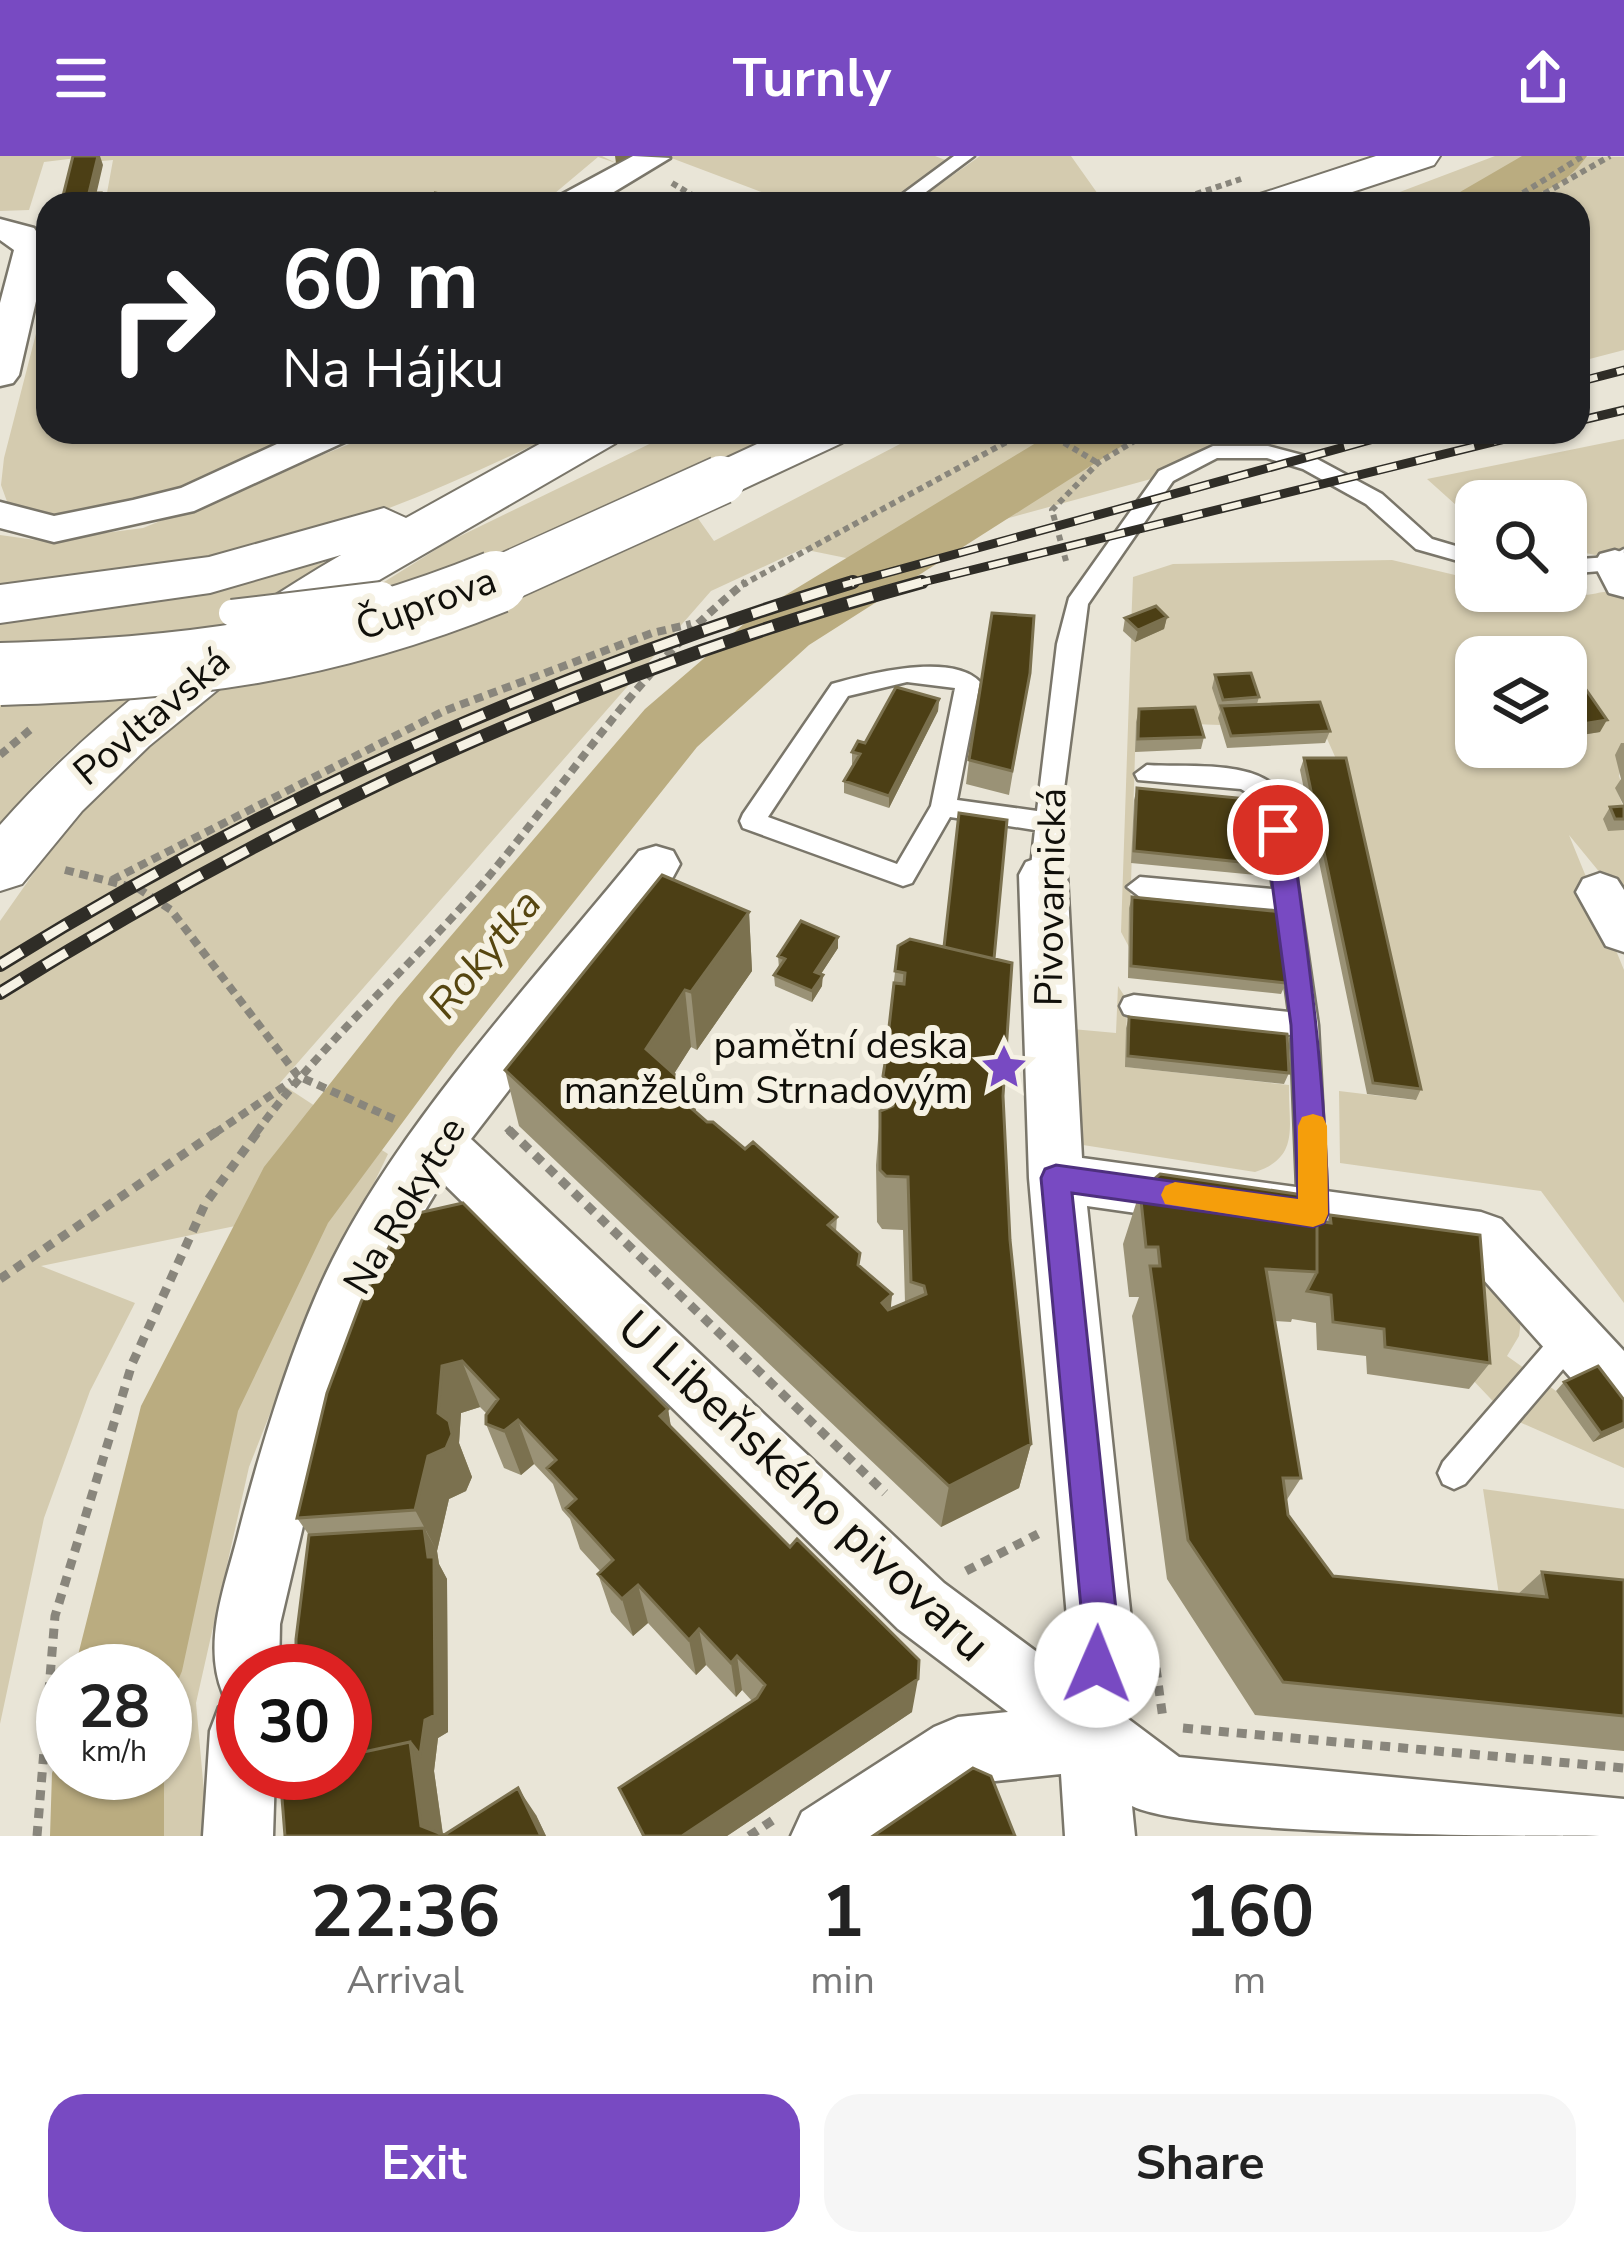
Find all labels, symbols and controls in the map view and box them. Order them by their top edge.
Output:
text: Turnly [733,41,891,115]
icon: menu [48,45,114,111]
icon: share [1510,45,1576,111]
text: 60 m [282,223,479,338]
icon: right [84,240,240,396]
text: Na Hájku [282,332,504,406]
map controls [1455,480,1587,768]
button: search [1455,480,1587,612]
street label: Čuprova [348,554,504,654]
street label: Povltavská [63,636,241,798]
button: layers [1455,636,1587,768]
pin [1227,779,1329,881]
street label: Pivovarnická [1023,787,1079,1007]
icon: arrive [1245,797,1311,863]
water label: Rokytka [415,877,555,1031]
place label: pamětní deska manželům Strnadovým [564,1019,968,1117]
place icon: pamětní deska manželům Strnadovým [979,1042,1029,1092]
street label: Na Rokytce [331,1107,479,1305]
street label: U Libeňského pivovaru [603,1296,1005,1676]
position arrow [1034,1602,1160,1728]
speed limit sign: 30 [216,1644,372,1800]
text: 28 [78,1666,150,1748]
text: km/h [81,1731,147,1772]
text: 22:36 [310,1863,500,1961]
text: 1 [821,1863,864,1961]
text: 160 [1185,1863,1314,1961]
text: Arrival [346,1954,464,2007]
text: min [810,1954,875,2007]
text: m [1233,1954,1266,2007]
button: Exit [48,2094,800,2232]
button: Share [824,2094,1576,2232]

